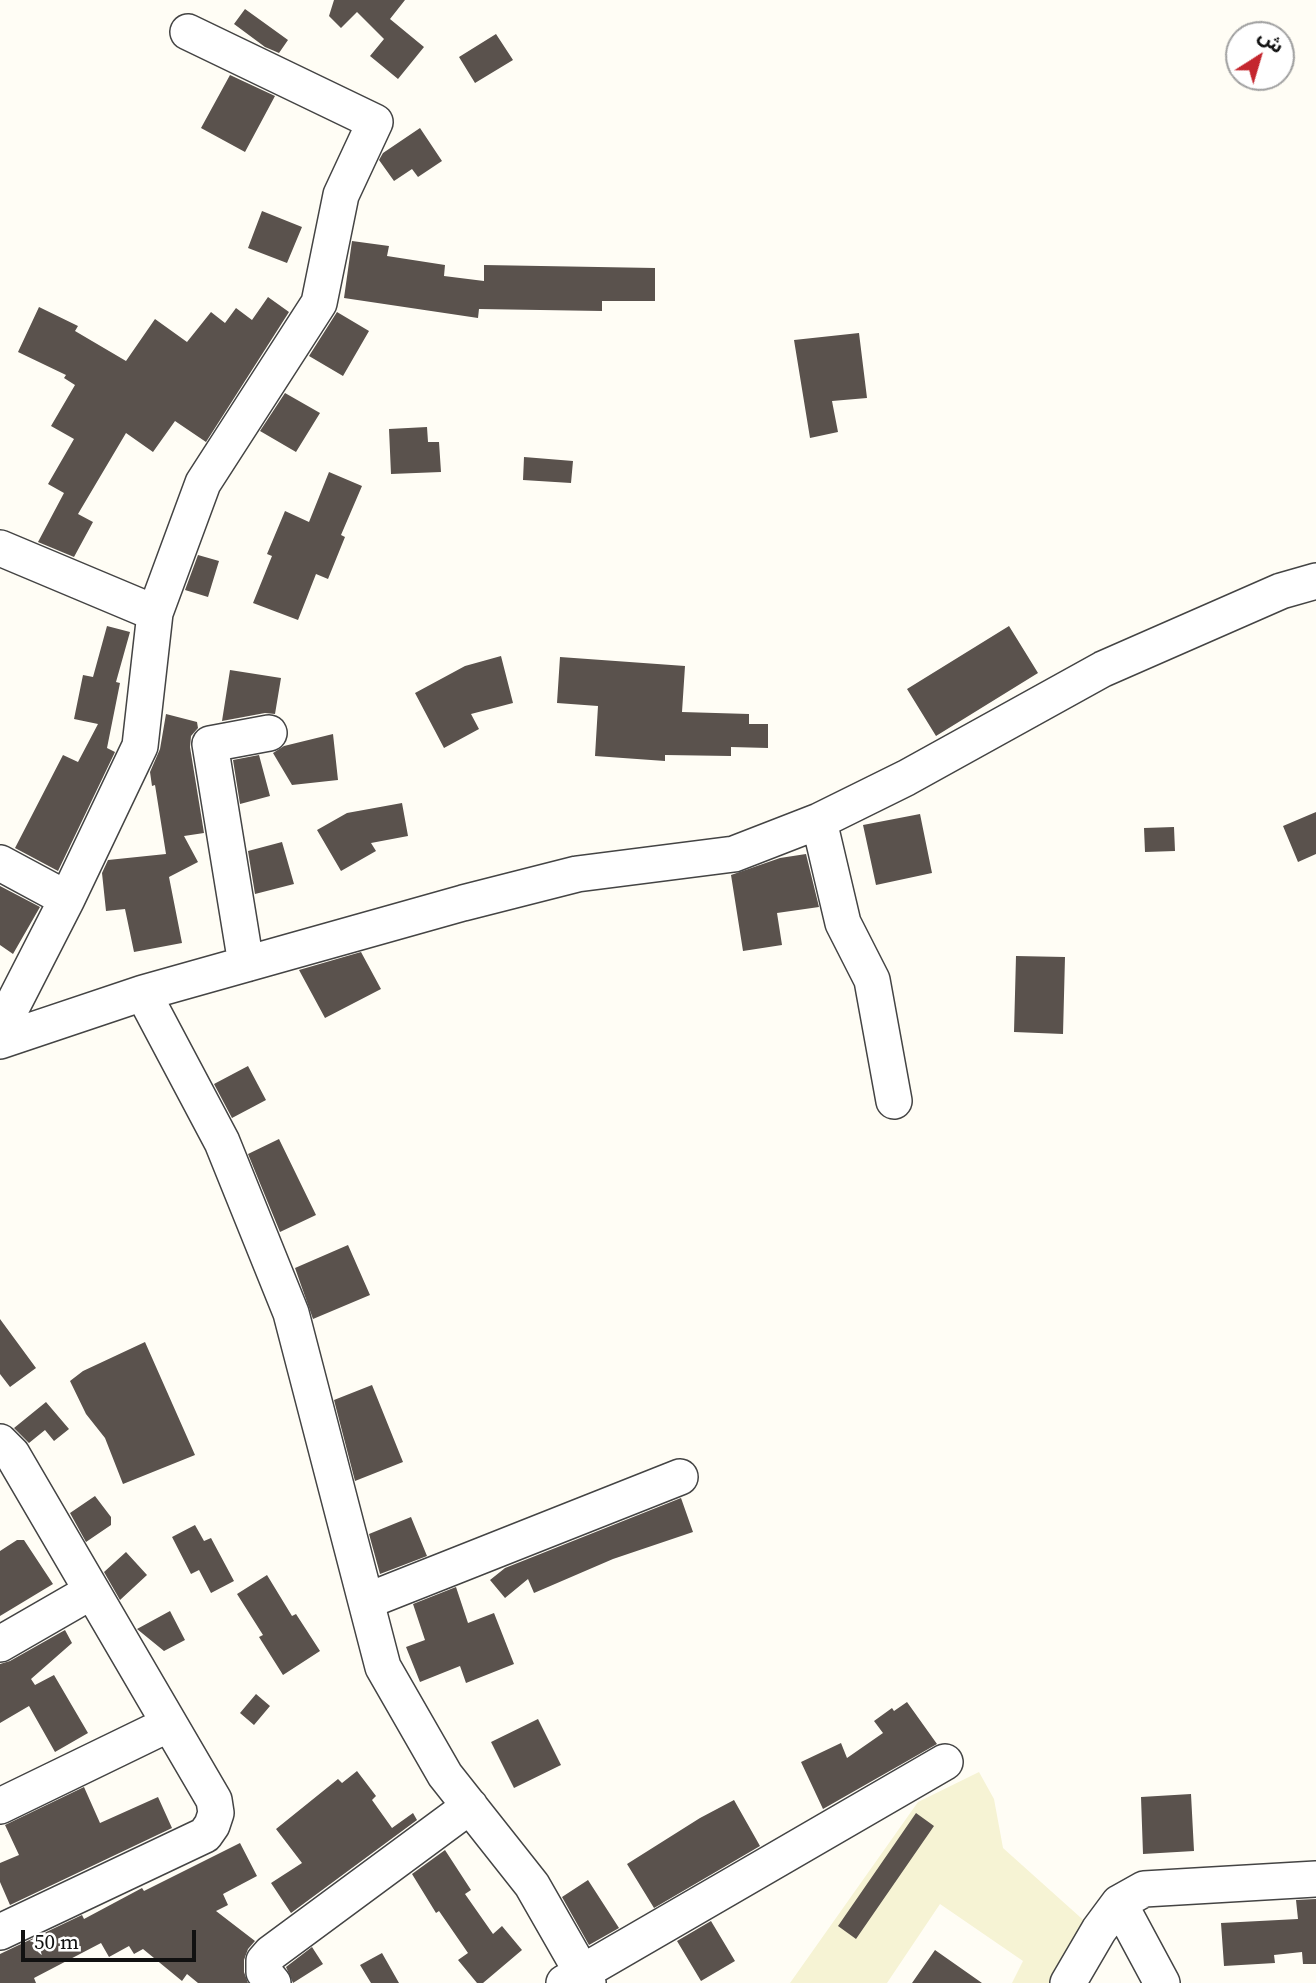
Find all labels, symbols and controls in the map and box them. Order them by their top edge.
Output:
north arrow [1225,21,1295,91]
text: ش [1253,23,1290,59]
scale bar [24,1916,200,1960]
text: 50 m [34,1927,79,1956]

